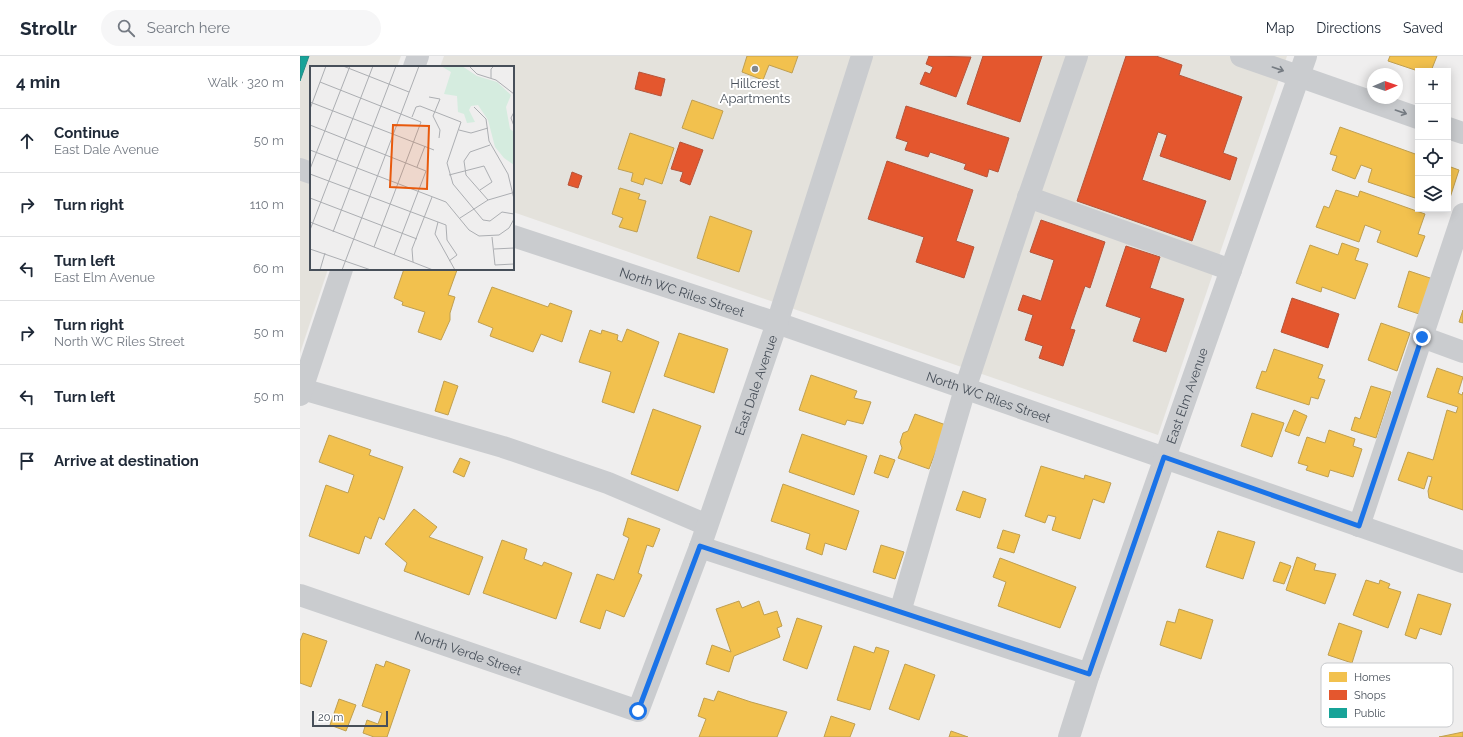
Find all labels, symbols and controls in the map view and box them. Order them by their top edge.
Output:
search box [101,10,381,46]
text: Strollr [20,17,77,39]
icon: search [115,17,137,39]
text: Search here [147,19,230,37]
text: Map [1266,20,1294,36]
text: Directions [1316,20,1381,36]
text: Saved [1403,20,1443,36]
marker: Hillcrest Apartments [750,64,760,74]
one-way arrow [1272,65,1284,73]
inset map [310,66,514,270]
north arrow [1367,68,1403,104]
map controls [1415,68,1451,212]
button: + [1415,68,1451,104]
text: 4 min [16,72,60,92]
text: Walk · 320 m [208,75,284,90]
place label: Hillcrest Apartments [720,76,790,106]
button: − [1415,104,1451,140]
one-way arrow [1394,108,1406,116]
text: Continue [54,124,119,142]
icon: ahead [16,130,38,152]
text: 50 m [254,133,284,148]
button: locate [1415,140,1451,176]
text: East Dale Avenue [54,142,159,157]
button: layers [1415,176,1451,212]
icon: right [16,194,38,216]
text: Turn right [54,196,124,214]
text: 110 m [250,197,284,212]
text: Turn left [54,252,115,270]
icon: left [16,258,38,280]
text: 60 m [253,261,284,276]
street label: North WC Riles Street [617,265,747,320]
text: East Elm Avenue [54,270,155,285]
text: Turn right [54,316,124,334]
icon: right [16,322,38,344]
text: 50 m [254,325,284,340]
route end [1413,328,1431,346]
street label: East Dale Avenue [732,333,780,437]
text: North WC Riles Street [54,334,185,349]
street label: East Elm Avenue [1163,345,1211,446]
street label: North WC Riles Street [924,369,1053,426]
icon: left [16,386,38,408]
text: Turn left [54,388,115,406]
text: 50 m [254,389,284,404]
icon: arrive [16,450,38,472]
text: Arrive at destination [54,452,199,470]
street label: North Verde Street [413,628,524,679]
legend [1321,663,1453,727]
text: Homes [1354,671,1390,684]
text: Shops [1354,689,1386,702]
route start [629,702,647,720]
text: Public [1354,707,1386,720]
scale bar [312,709,388,728]
text: 20 m [318,711,343,724]

